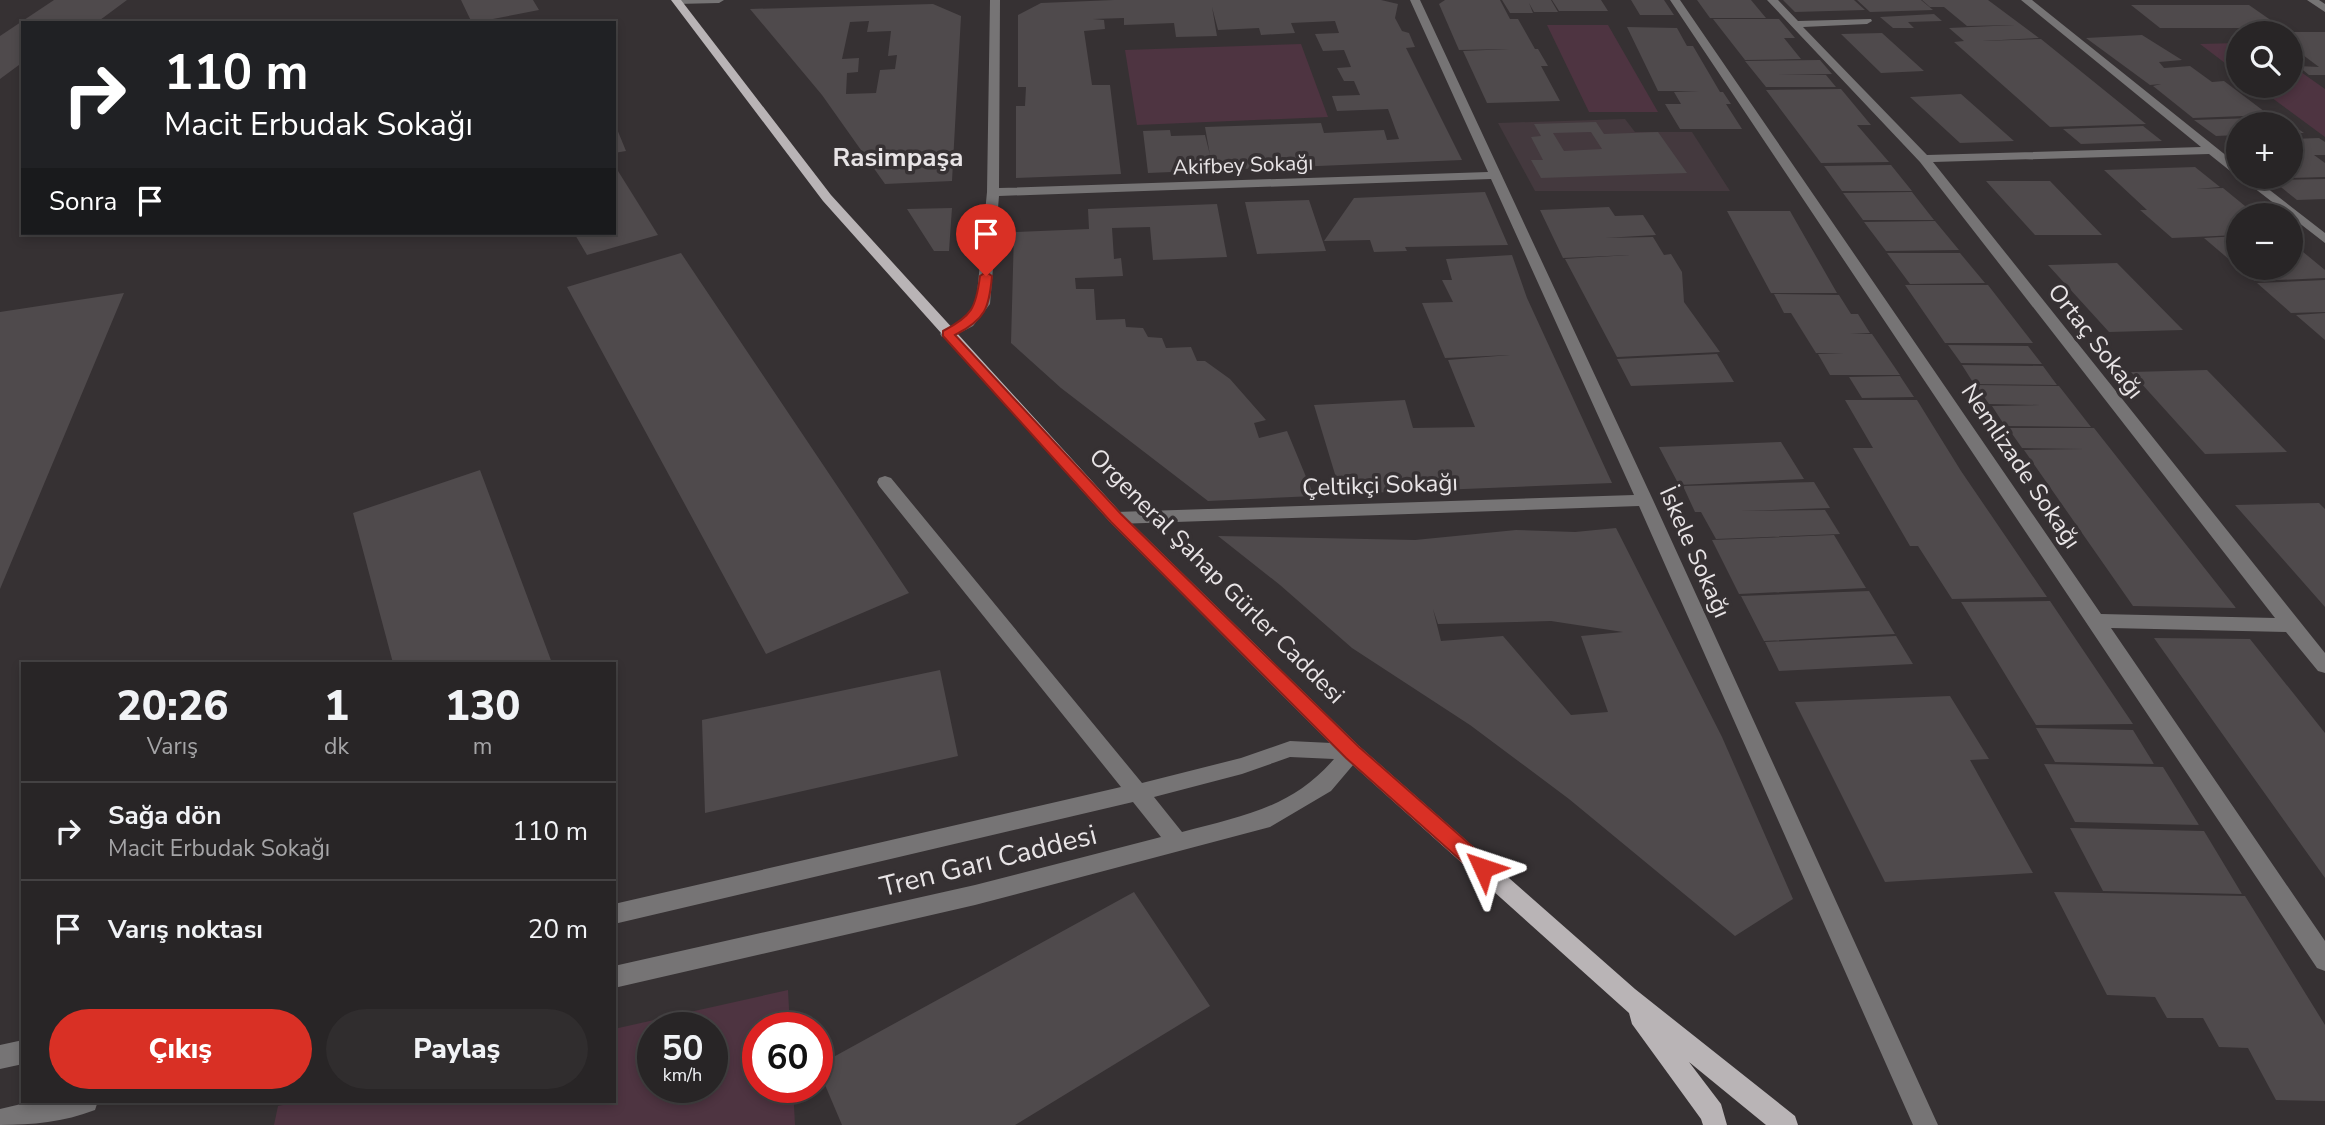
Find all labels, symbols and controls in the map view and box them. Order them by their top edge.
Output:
map controls [2226,21,2303,280]
button: search [2226,21,2303,98]
text: 110 m [164,39,308,106]
icon: right [49,49,140,140]
text: Macit Erbudak Sokağı [164,103,473,146]
button: + [2226,112,2303,189]
district label: Rasimpaşa [833,140,963,175]
street label: Akifbey Sokağı [1172,149,1314,181]
icon: arrive [131,182,169,220]
text: Sonra [49,184,117,219]
button: − [2226,203,2303,280]
pin [956,204,1016,276]
icon: arrive [967,215,1005,253]
street label: Ortaç Sokağı [2041,277,2151,405]
street label: Nemlizade Sokağı [1954,377,2088,555]
street label: Orgeneral Şahap Gürler Caddesi [1082,441,1352,711]
street label: Çeltikçi Sokağı [1302,466,1458,504]
street label: İskele Sokağı [1652,481,1738,623]
text: 20:26 [117,678,228,735]
text: 1 [324,678,349,735]
text: 130 [445,678,520,735]
text: Varış [147,731,198,762]
text: dk [324,731,349,762]
text: m [473,731,492,762]
text: Sağa dön [108,798,221,833]
icon: right [49,812,87,850]
text: 110 m [512,814,588,849]
street label: Tren Garı Caddesi [876,816,1101,906]
position arrow [1446,831,1520,905]
text: Macit Erbudak Sokağı [108,833,330,864]
icon: arrive [49,910,87,948]
text: Varış noktası [108,912,263,947]
text: 20 m [528,912,588,947]
button: Çıkış [49,1009,312,1089]
button: Paylaş [326,1009,588,1089]
speed limit sign: 60 [742,1012,833,1103]
text: 50 [661,1025,704,1072]
text: km/h [663,1063,702,1087]

